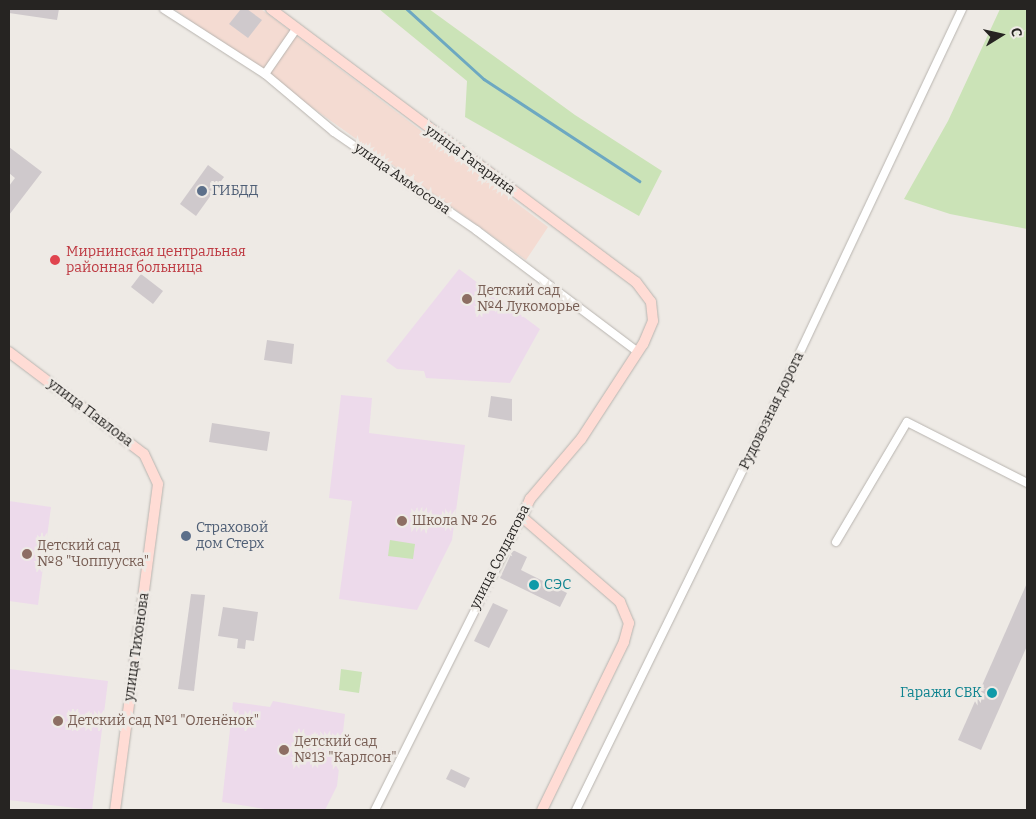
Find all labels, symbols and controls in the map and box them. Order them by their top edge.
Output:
north arrow [976,10,1026,60]
text: С [1007,26,1025,38]
street label: улица Гагарина [422,122,518,198]
street label: улица Аммосова [351,140,453,218]
place label: ГИБДД [212,183,258,199]
marker: ГИБДД [196,185,208,197]
place label: Мирнинская центральная районная больница [66,244,246,276]
marker: Мирнинская центральная районная больница [48,253,62,267]
place label: Детский сад №4 Лукоморье [477,283,580,316]
marker: Детский сад №4 Лукоморье [461,293,473,305]
street label: Рудовозная дорога [736,350,808,472]
street label: улица Павлова [44,376,136,450]
street label: улица Солдатова [466,502,534,612]
place label: Школа № 26 [412,513,497,529]
marker: Школа № 26 [396,515,408,527]
place label: Страховой дом Стерх [196,520,268,552]
marker: Страховой дом Стерх [180,530,192,542]
place label: Детский сад №8 "Чоппууска" [37,538,149,570]
marker: Детский сад №8 "Чоппууска" [21,548,33,560]
place label: СЭС [544,577,571,593]
marker: СЭС [528,579,540,591]
street label: улица Тихонова [121,592,153,702]
place label: Гаражи СВК [900,685,982,701]
marker: Гаражи СВК [986,687,998,699]
place label: Детский сад №1 "Оленёнок" [68,713,259,729]
marker: Детский сад №1 "Оленёнок" [52,715,64,727]
place label: Детский сад №13 "Карлсон" [294,734,397,766]
marker: Детский сад №13 "Карлсон" [278,744,290,756]

